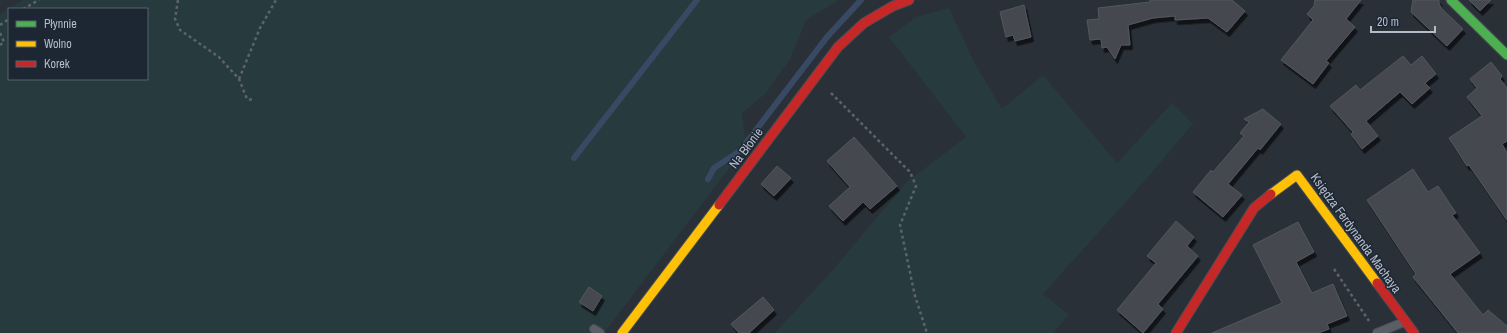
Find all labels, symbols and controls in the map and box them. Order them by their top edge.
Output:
legend [8,8,148,80]
scale bar [1371,8,1435,34]
text: 20 m [1377,14,1399,30]
text: Płynnie [44,16,77,32]
text: Wolno [44,36,72,52]
text: Korek [44,56,70,72]
street label: Na Błonie [725,124,767,172]
street label: Księdza Ferdynanda Machaya [1307,170,1405,296]

